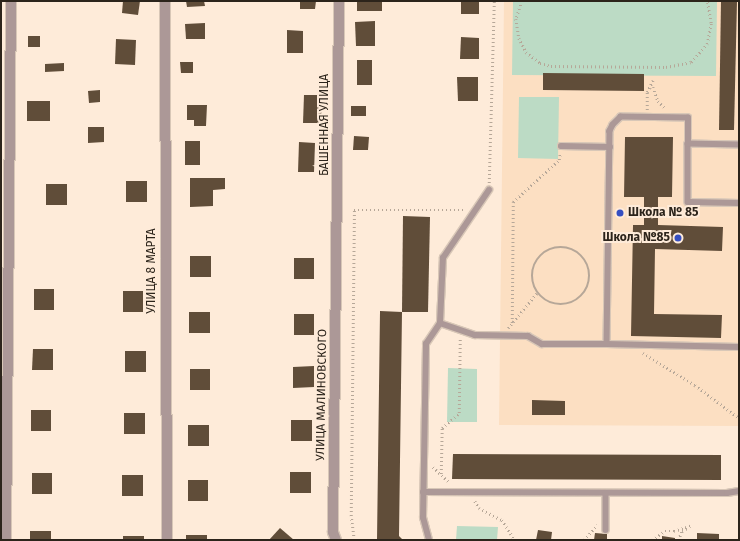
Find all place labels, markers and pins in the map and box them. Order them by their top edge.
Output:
place label: Школа № 85 [628,206,698,220]
marker: Школа № 85 [615,208,625,218]
place label: Школа №85 [603,231,670,245]
marker: Школа №85 [673,233,683,243]

